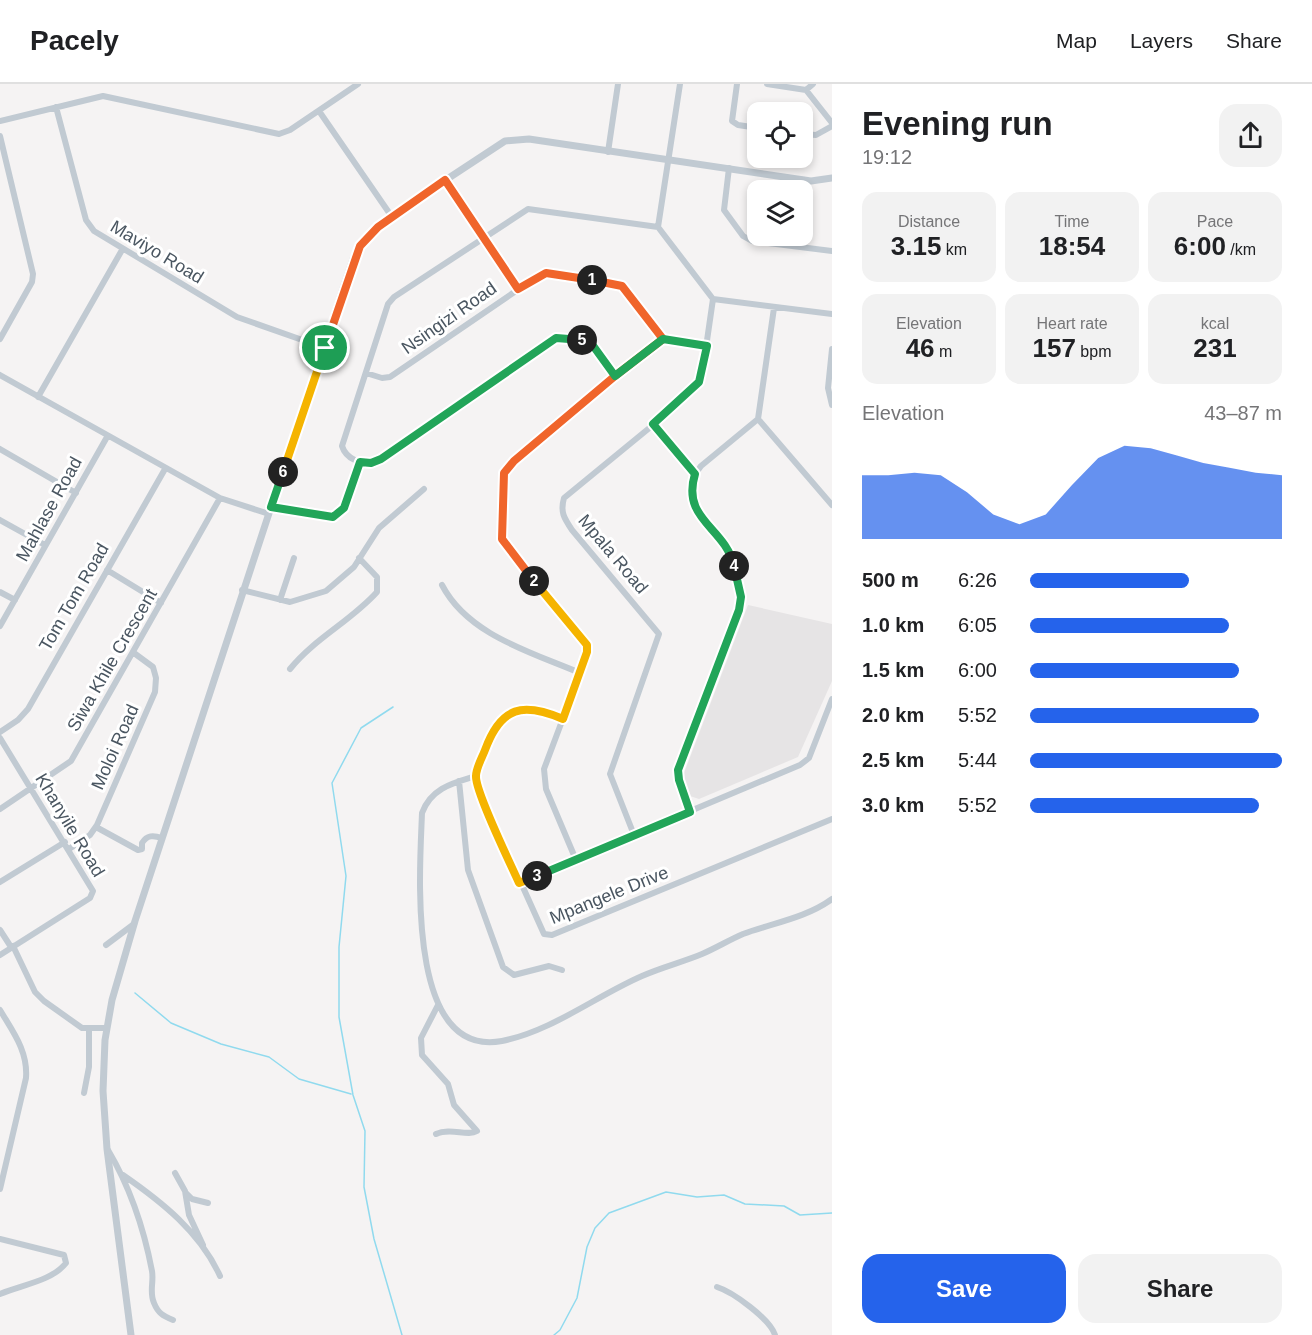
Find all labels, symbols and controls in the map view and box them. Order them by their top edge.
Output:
text: Pacely [30,25,119,56]
text: Map [1056,29,1097,52]
text: Layers [1130,29,1193,52]
text: Share [1226,29,1282,52]
map controls [747,102,813,246]
button: locate [747,102,813,168]
button: share [1219,104,1282,167]
text: Evening run [862,105,1053,142]
text: 19:12 [862,146,912,168]
button: layers [747,180,813,246]
text: Distance [898,213,960,230]
text: Time [1055,213,1089,230]
text: Pace [1197,213,1233,230]
street label: Maviyo Road [107,216,207,288]
text: 3.15 [891,231,941,261]
text: 18:54 [1039,231,1105,261]
text: 6:00 [1174,231,1226,261]
text: km [941,241,967,258]
text: /km [1226,241,1256,258]
pin: 1 [577,265,607,295]
text: 1 [588,271,596,288]
street label: Nsingizi Road [398,278,500,358]
text: Elevation [896,315,962,332]
text: Heart rate [1036,315,1108,332]
text: kcal [1201,315,1229,332]
pin [299,322,350,373]
pin: 5 [567,325,597,355]
icon: arrive [308,331,341,364]
text: 5 [578,331,586,348]
text: 46 [906,333,935,363]
text: 157 [1033,333,1076,363]
text: 231 [1193,333,1237,363]
text: m [935,343,952,360]
text: bpm [1076,343,1111,360]
text: Elevation [862,402,944,424]
text: 43–87 m [1204,402,1282,424]
street label: Mahlase Road [12,453,86,565]
pin: 6 [268,457,298,487]
text: 6 [279,463,287,480]
street label: Mpala Road [574,510,652,598]
street label: Tom Tom Road [35,540,113,654]
pin: 4 [719,551,749,581]
text: 4 [730,557,738,574]
pin: 2 [519,566,549,596]
text: 500 m [862,569,919,591]
text: 6:26 [958,569,997,591]
text: 2 [530,572,538,589]
street label: Siwa Khile Crescent [63,585,161,735]
text: 1.0 km [862,614,924,636]
text: 6:05 [958,614,997,636]
text: 1.5 km [862,659,924,681]
text: 6:00 [958,659,997,681]
street label: Moloi Road [87,701,143,793]
text: 2.0 km [862,704,924,726]
text: 5:52 [958,704,997,726]
text: 2.5 km [862,749,924,771]
text: 5:44 [958,749,997,771]
street label: Khanyile Road [31,770,109,880]
text: 3.0 km [862,794,924,816]
text: 5:52 [958,794,997,816]
pin: 3 [522,861,552,891]
street label: Mpangele Drive [547,862,671,928]
text: 3 [533,867,541,884]
button: Save [862,1254,1066,1323]
button: Share [1078,1254,1282,1323]

